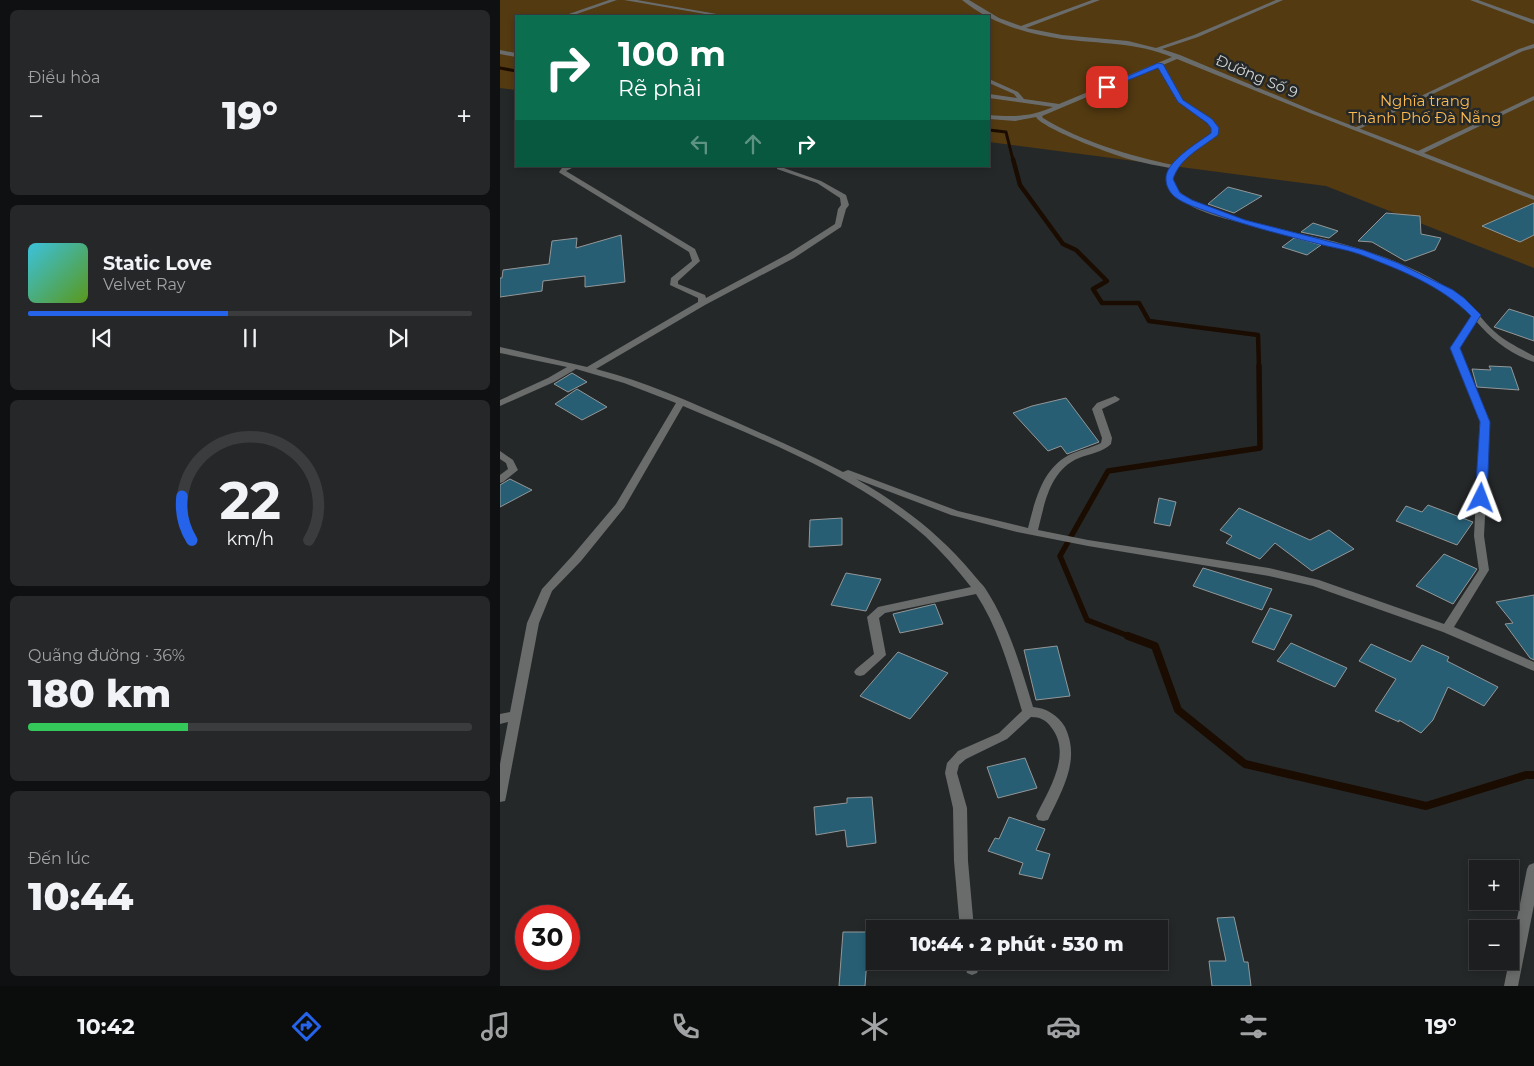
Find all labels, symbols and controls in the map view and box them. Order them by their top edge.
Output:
text: 100 m [618,32,726,75]
icon: right [535,35,600,100]
street label: Đường Số 9 [1213,50,1301,102]
pin [1086,66,1128,108]
text: Điều hòa [28,68,100,87]
icon: arrive [1093,73,1121,101]
text: Rẽ phải [618,75,702,102]
park label: Nghĩa trang Thành Phố Đà Nẵng [1349,91,1501,127]
text: 19° [222,92,278,139]
text: − [28,99,44,133]
text: + [456,99,472,133]
icon: left [686,130,714,158]
icon: ahead [739,130,767,158]
icon: right [792,130,820,158]
text: Static Love [103,252,212,275]
text: Velvet Ray [103,275,185,294]
icon: previous [88,324,116,352]
icon: pause [236,324,264,352]
icon: next [384,324,412,352]
text: 22 [219,469,281,532]
position arrow [1454,471,1506,523]
text: km/h [226,528,274,549]
text: Quãng đường · 36% [28,646,185,665]
text: 180 km [28,670,171,717]
text: Đến lúc [28,849,90,868]
map controls [1469,860,1519,970]
button: + [1469,860,1519,910]
text: 10:44 [28,873,133,920]
speed limit sign: 30 [515,905,580,970]
button: − [1469,920,1519,970]
text: 10:44 · 2 phút · 530 m [910,933,1124,956]
icon: directions [289,1009,324,1044]
icon: music [478,1009,513,1044]
icon: phone [668,1009,703,1044]
icon: climate [857,1009,892,1044]
icon: car [1046,1009,1081,1044]
icon: filters [1236,1009,1271,1044]
text: 10:42 [77,1013,135,1040]
text: 19° [1425,1013,1457,1040]

